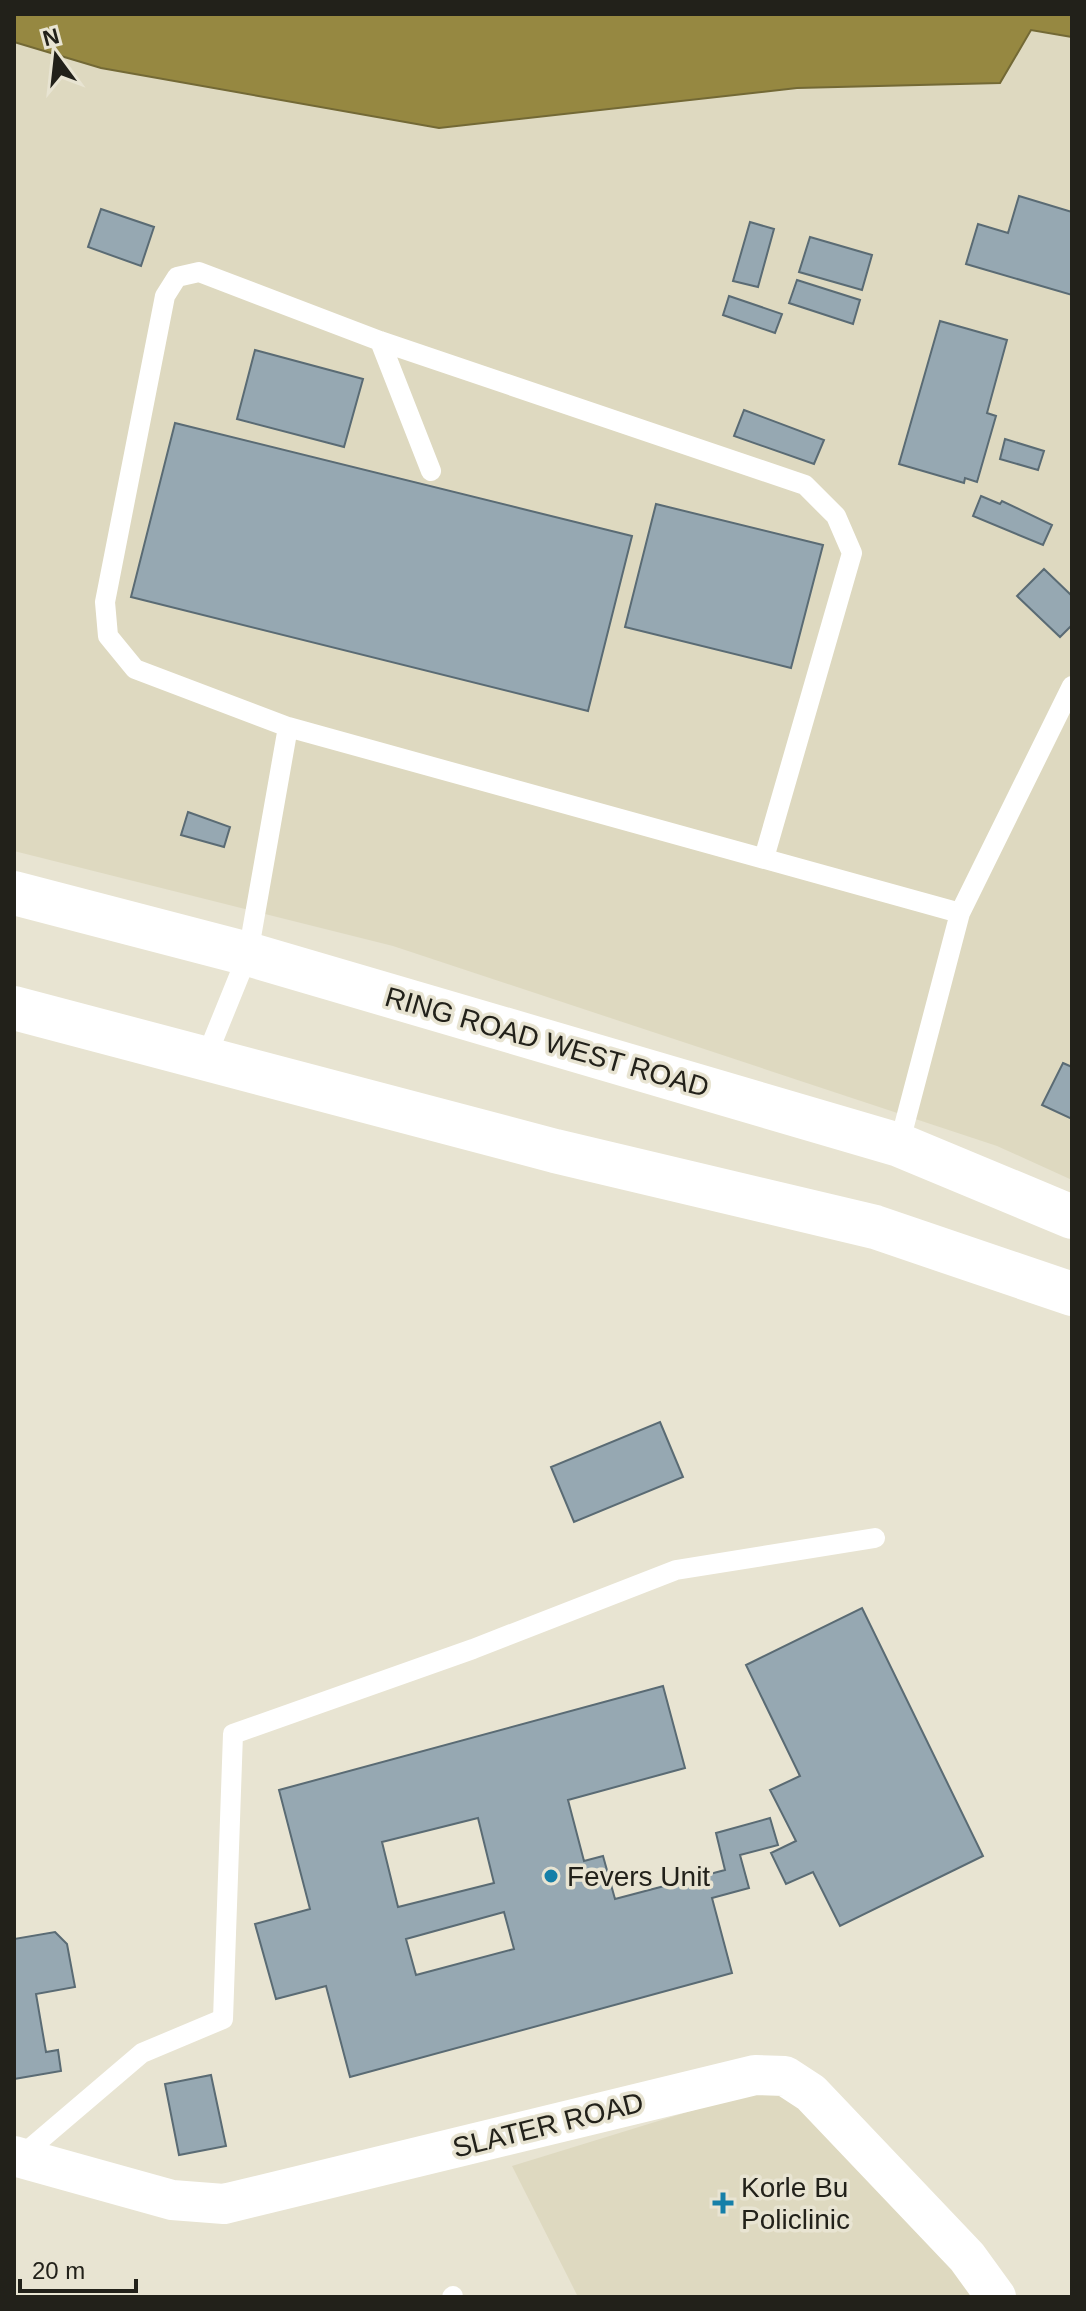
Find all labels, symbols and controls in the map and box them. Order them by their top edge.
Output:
north arrow [16,16,96,96]
text: N [40,23,62,51]
street label: RING ROAD WEST ROAD [381,981,713,1103]
place label: Fevers Unit [567,1861,710,1892]
marker: Fevers Unit [542,1867,560,1885]
street label: SLATER ROAD [449,2086,647,2164]
place label: Korle Bu Policlinic [741,2172,850,2235]
marker: Korle Bu Policlinic [712,2192,734,2214]
scale bar [20,2243,136,2293]
text: 20 m [32,2257,85,2284]

